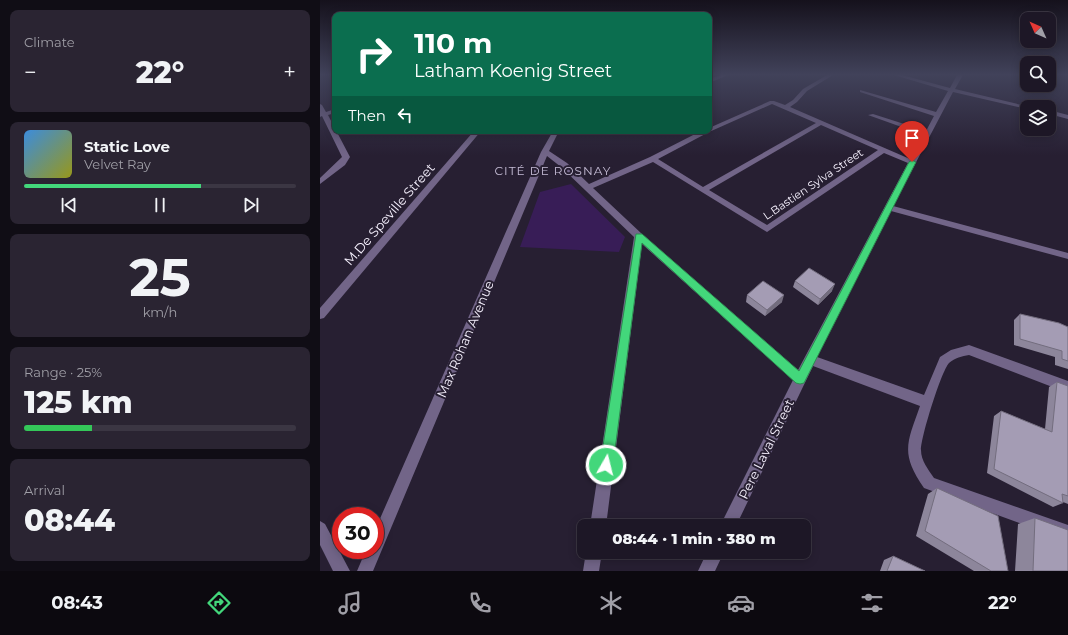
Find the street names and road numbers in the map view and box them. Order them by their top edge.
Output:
street label: L.Bastien Sylva Street [760,145,866,223]
street label: M.De Speville Street [340,160,438,268]
street label: Max Rohan Avenue [433,278,497,400]
street label: Pere Laval Street [735,396,797,502]

